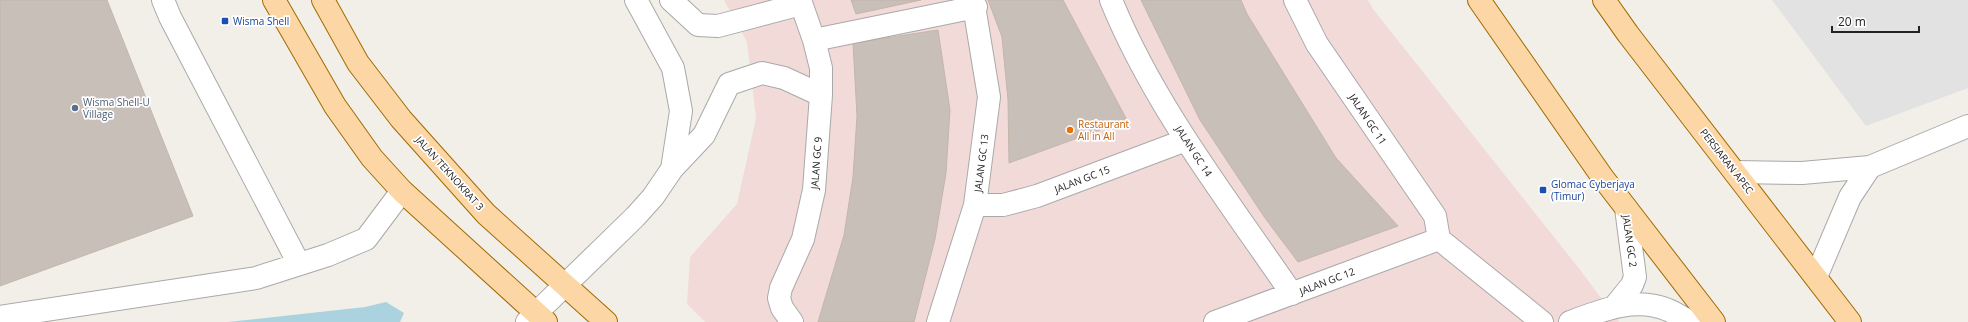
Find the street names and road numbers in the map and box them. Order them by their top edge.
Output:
street label: JALAN GC 11 [1345,90,1390,147]
street label: JALAN GC 14 [1172,122,1216,179]
street label: PERSIARAN APEC [1697,125,1757,197]
street label: JALAN TEKNOKRAT 3 [412,132,487,213]
street label: JALAN GC 13 [970,133,992,194]
street label: JALAN GC 9 [807,136,825,191]
street label: JALAN GC 15 [1051,162,1112,196]
street label: JALAN GC 2 [1619,213,1641,268]
street label: JALAN GC 12 [1296,264,1357,298]

